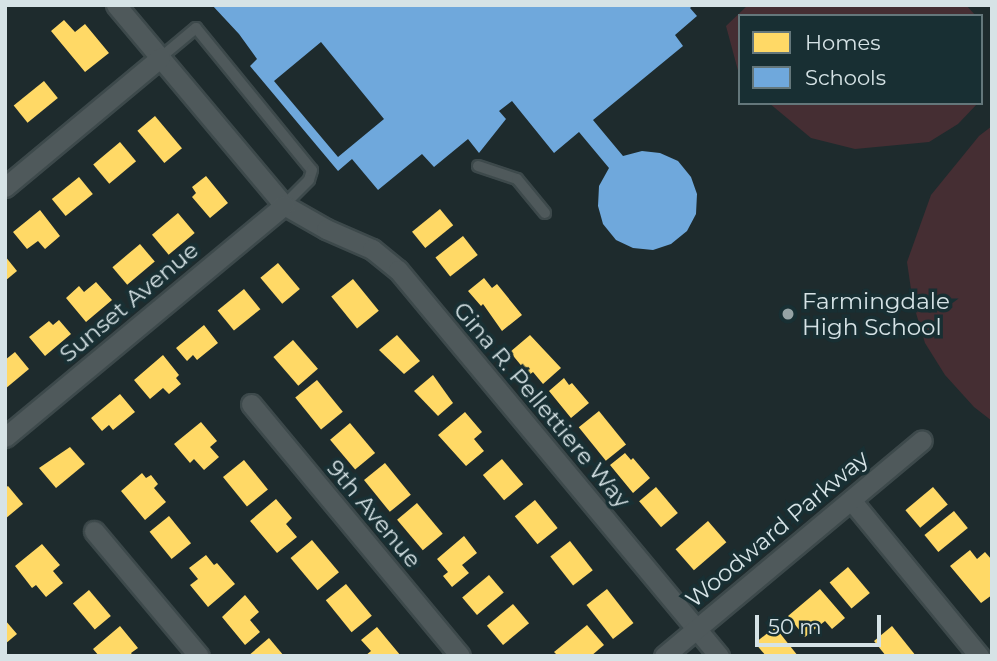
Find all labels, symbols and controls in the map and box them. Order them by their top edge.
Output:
legend [738,14,983,105]
text: Homes [805,30,880,55]
text: Schools [805,65,886,90]
street label: Sunset Avenue [54,236,204,368]
place label: Farmingdale High School [802,287,950,341]
street label: Gina R. Pellettiere Way [448,296,636,514]
marker: Farmingdale High School [780,306,796,322]
street label: Woodward Parkway [680,445,874,613]
street label: 9th Avenue [321,455,427,573]
scale bar [759,602,885,646]
text: 50 m [768,614,822,639]

